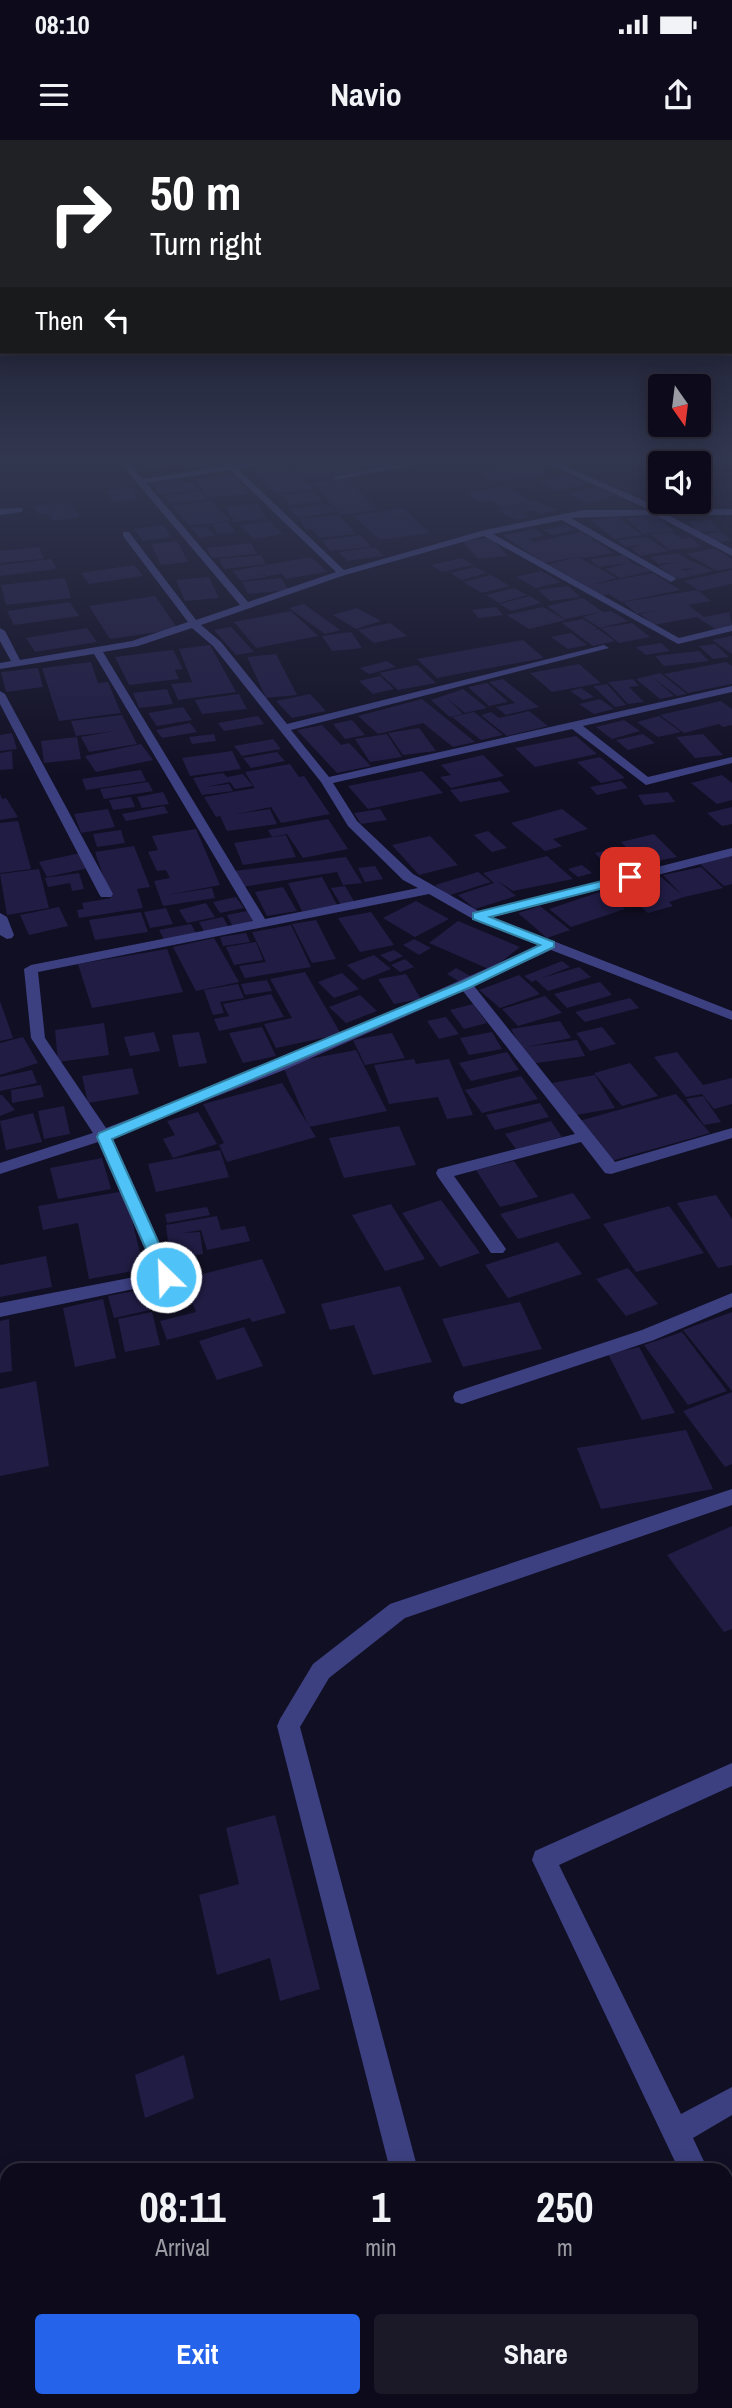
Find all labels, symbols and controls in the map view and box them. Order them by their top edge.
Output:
text: 08:10 [35,7,90,42]
text: Navio [330,73,402,116]
icon: menu [35,76,73,114]
icon: share [659,76,697,114]
text: 50 m [150,159,242,225]
icon: right [35,168,126,259]
text: Turn right [150,222,262,265]
icon: left [98,301,136,339]
text: Then [35,303,84,338]
north arrow [648,374,710,438]
map controls [648,374,711,514]
button: sound [648,451,711,514]
pin [600,847,660,907]
icon: arrive [611,858,649,896]
position arrow [129,1240,203,1314]
text: 08:11 [139,2179,226,2235]
text: 1 [371,2179,390,2235]
text: 250 [536,2179,594,2235]
text: Arrival [155,2232,210,2263]
text: min [365,2232,397,2263]
text: m [557,2232,573,2263]
button: Exit [35,2314,360,2394]
button: Share [374,2314,698,2394]

